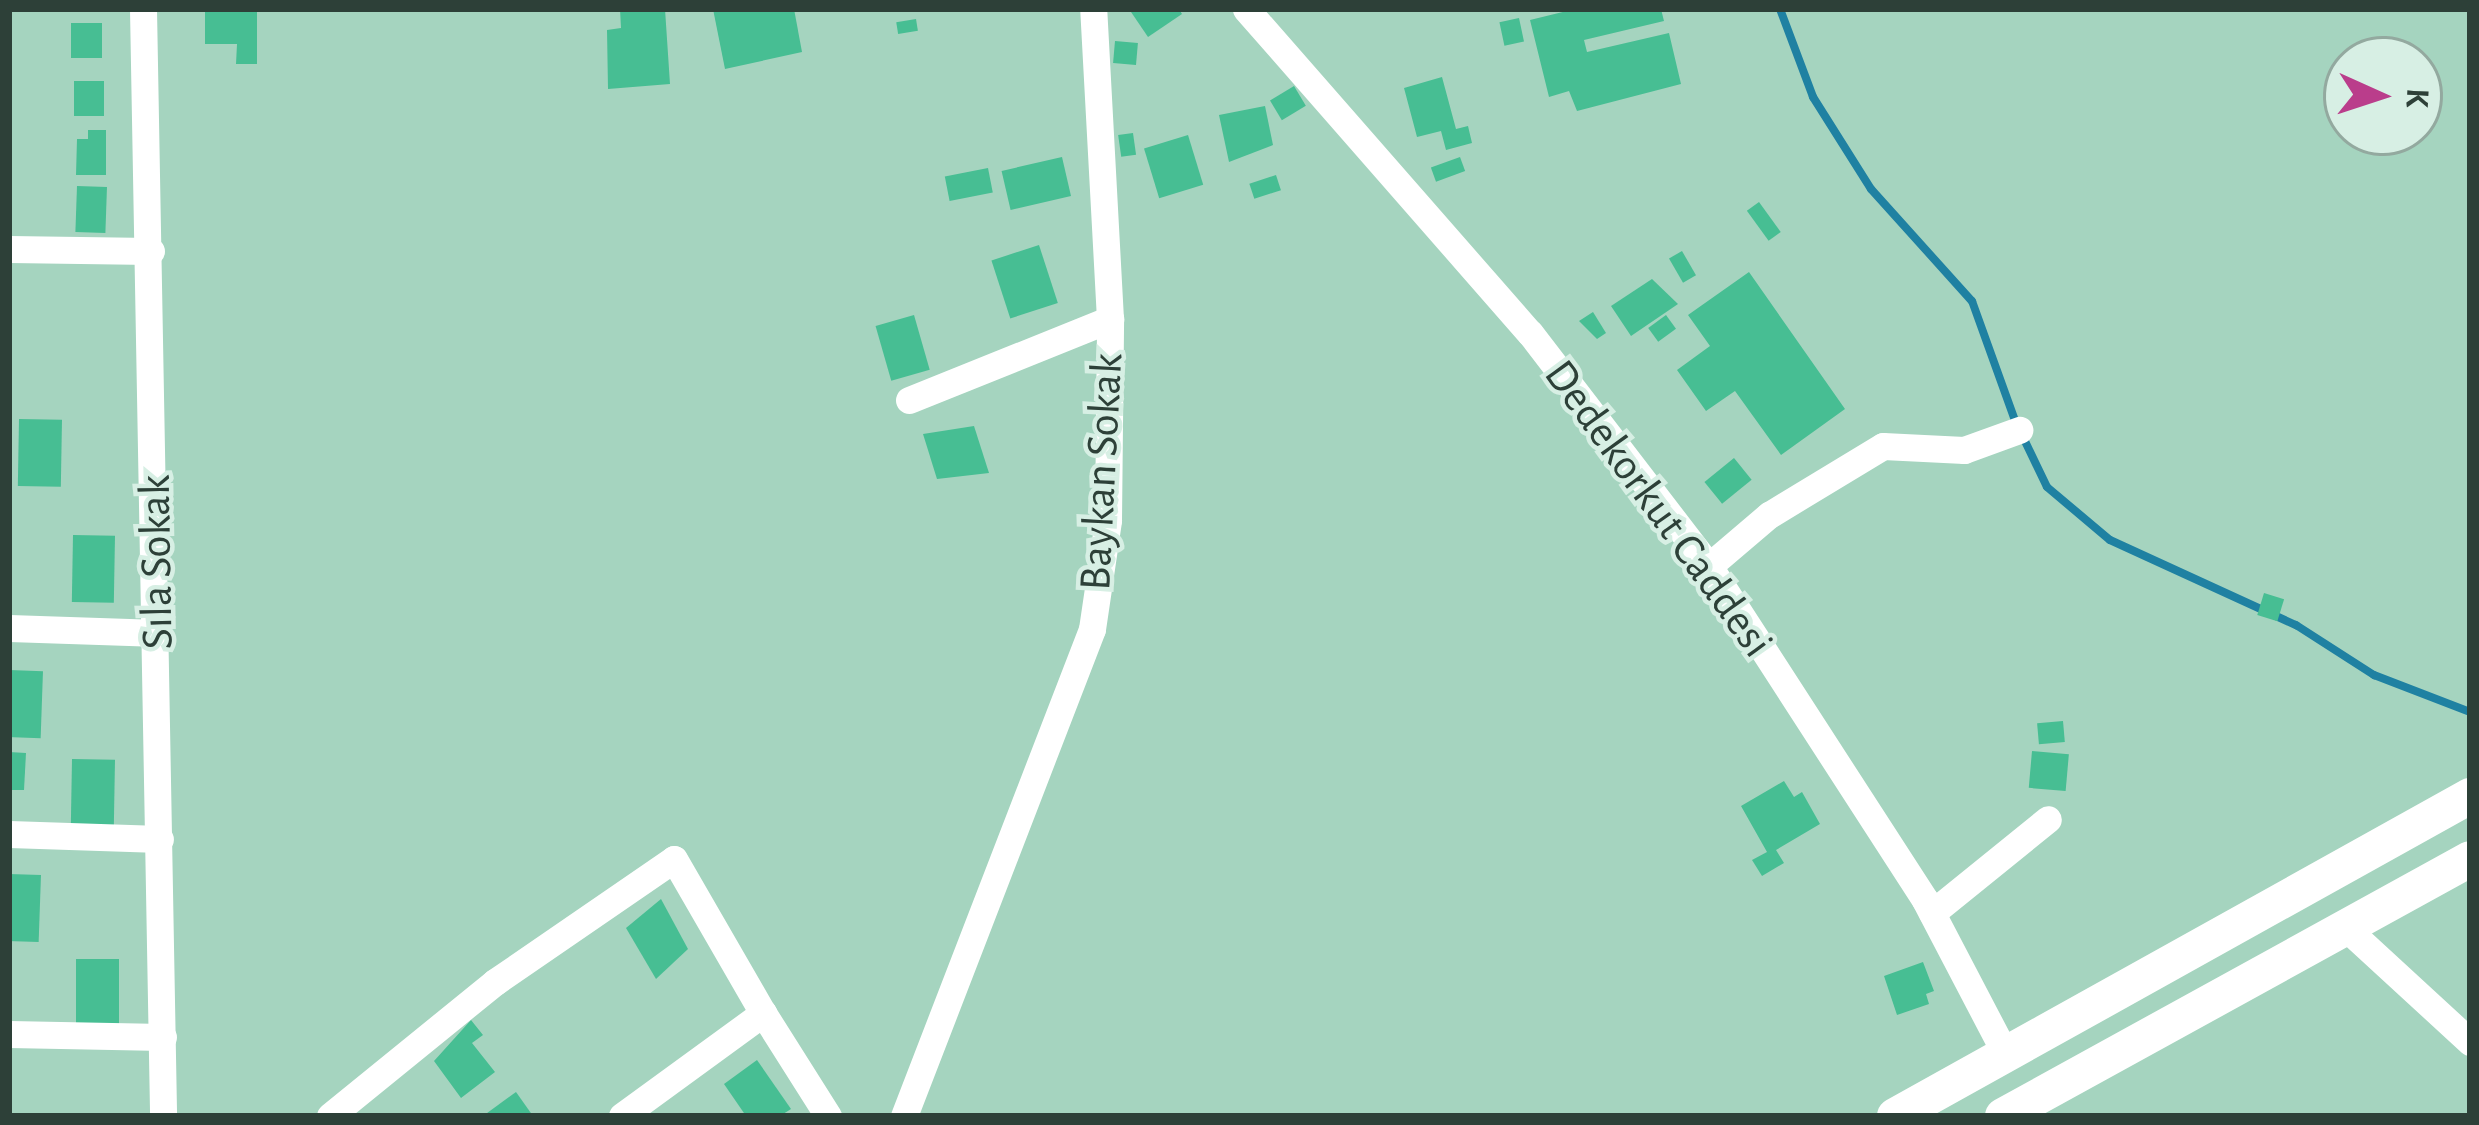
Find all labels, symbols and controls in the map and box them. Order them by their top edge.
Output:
north arrow [2323,36,2443,156]
text: K [2399,87,2433,108]
street label: Dedekorkut Caddesi [1532,350,1784,668]
street label: Baykan Sokak [1069,352,1135,592]
street label: Sıla Sokak [128,474,186,650]

